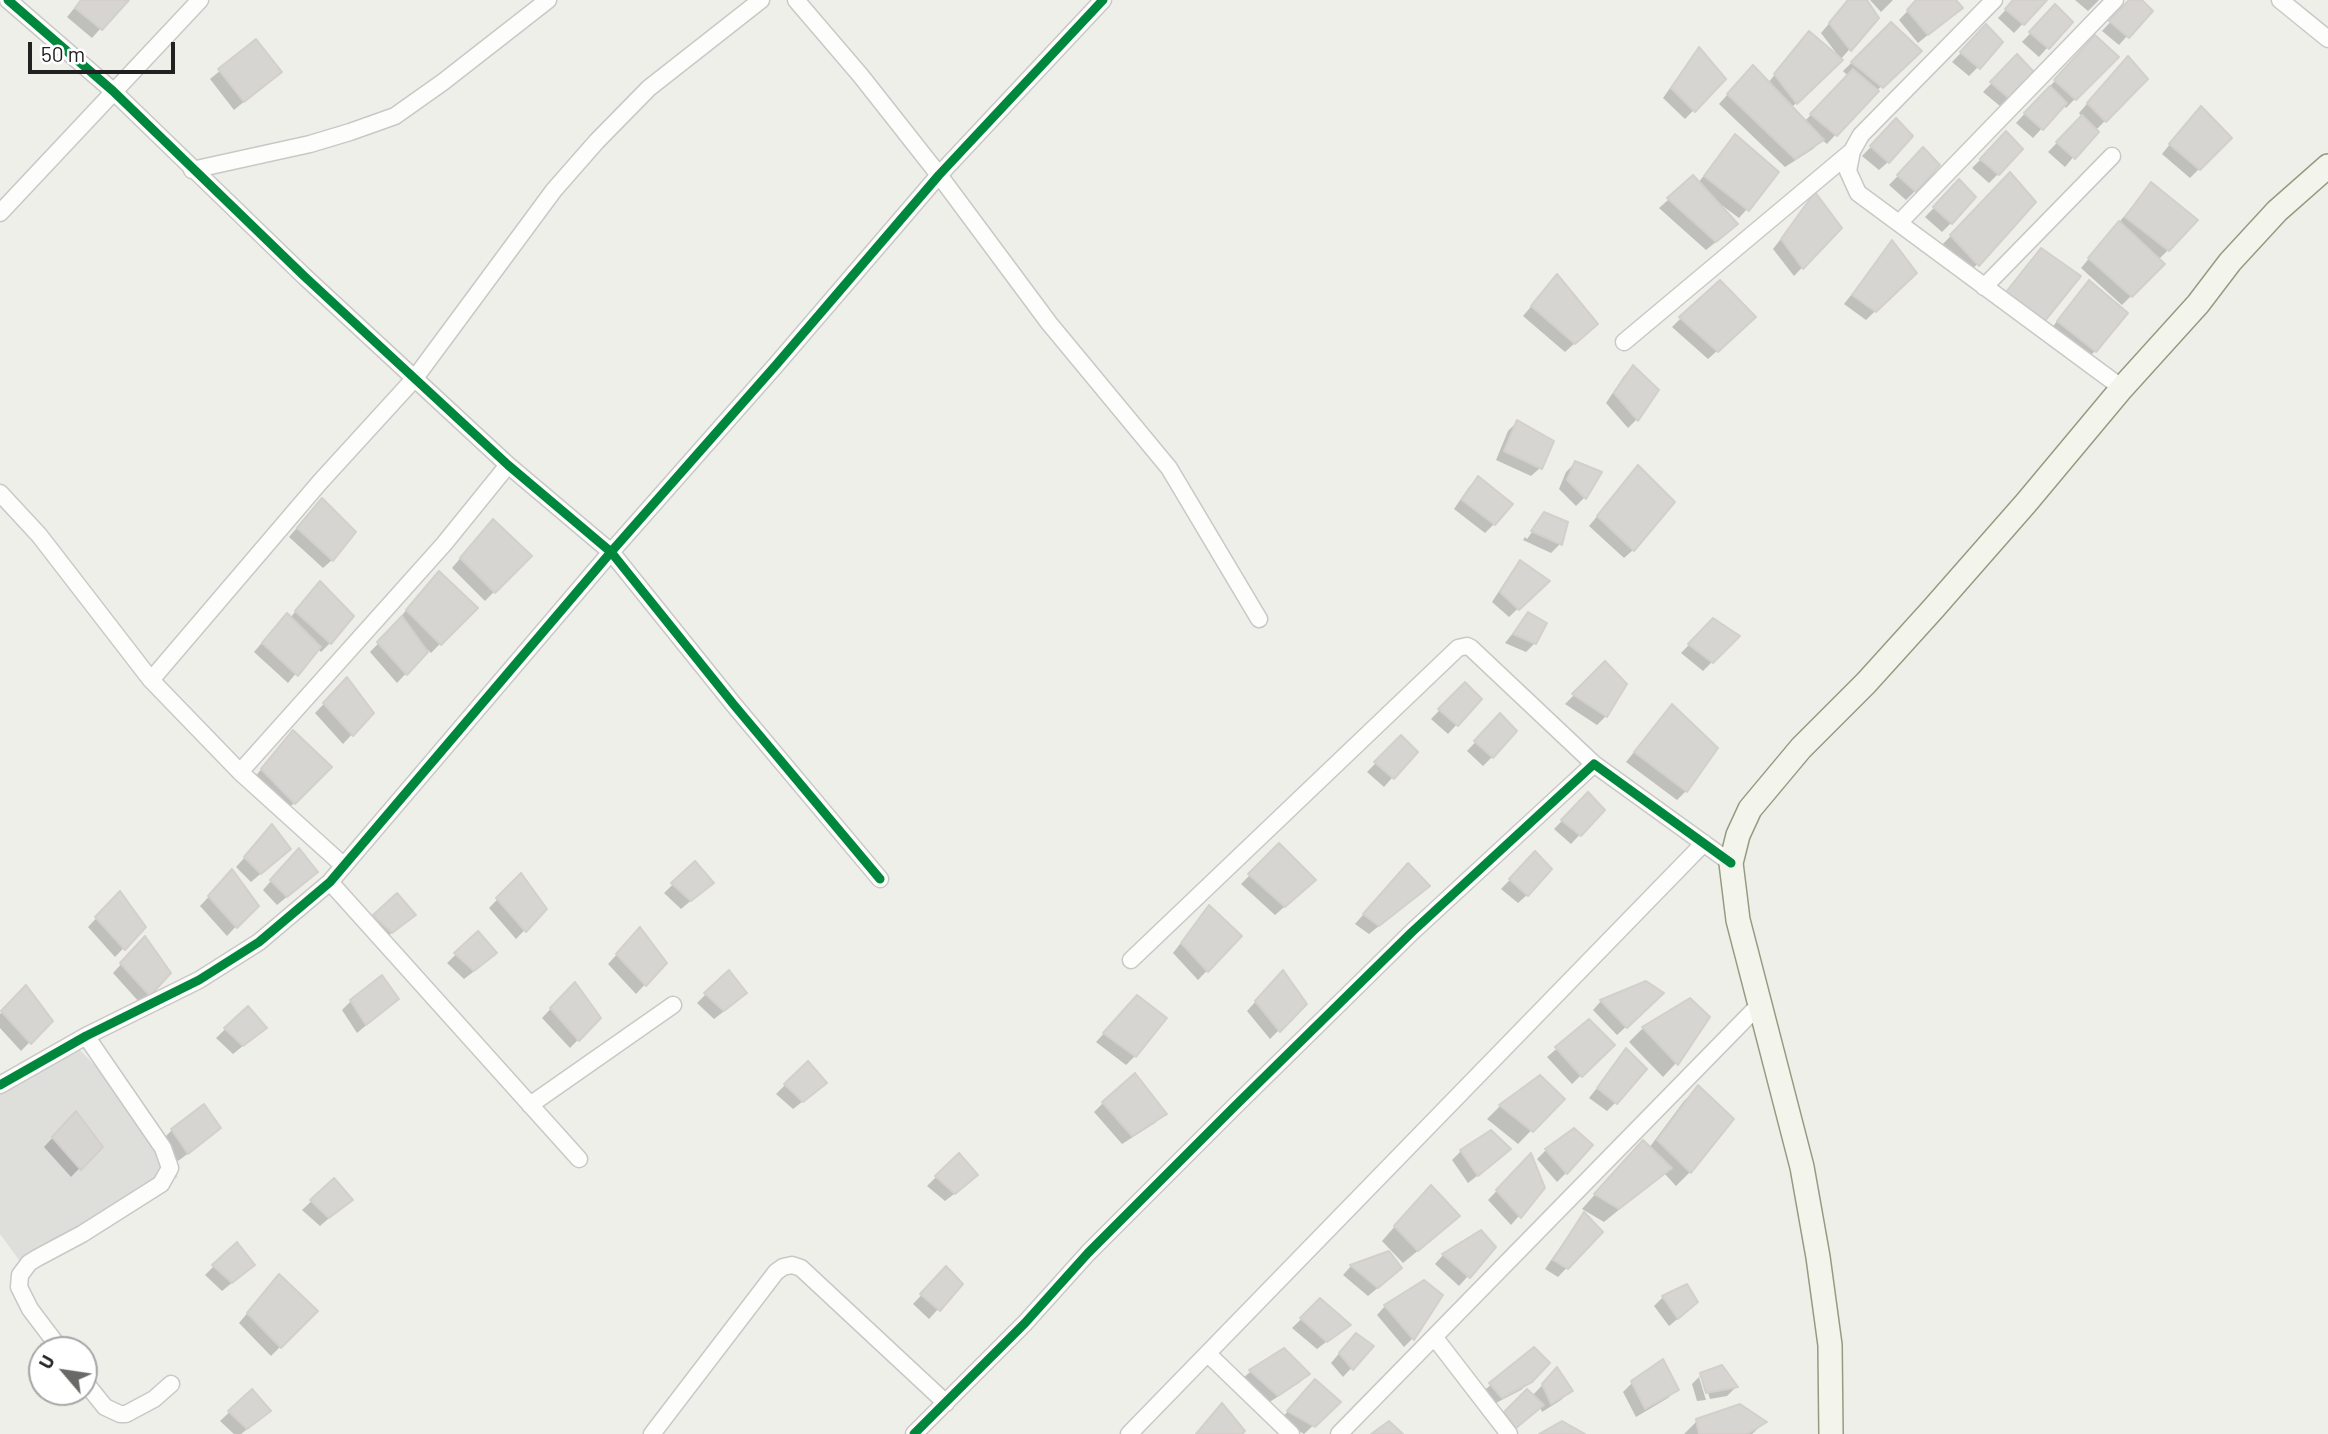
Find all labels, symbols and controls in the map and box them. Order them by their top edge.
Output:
scale bar [32,28,178,72]
text: 50 m [41,41,85,66]
north arrow [28,1336,98,1406]
text: U [33,1351,59,1372]

